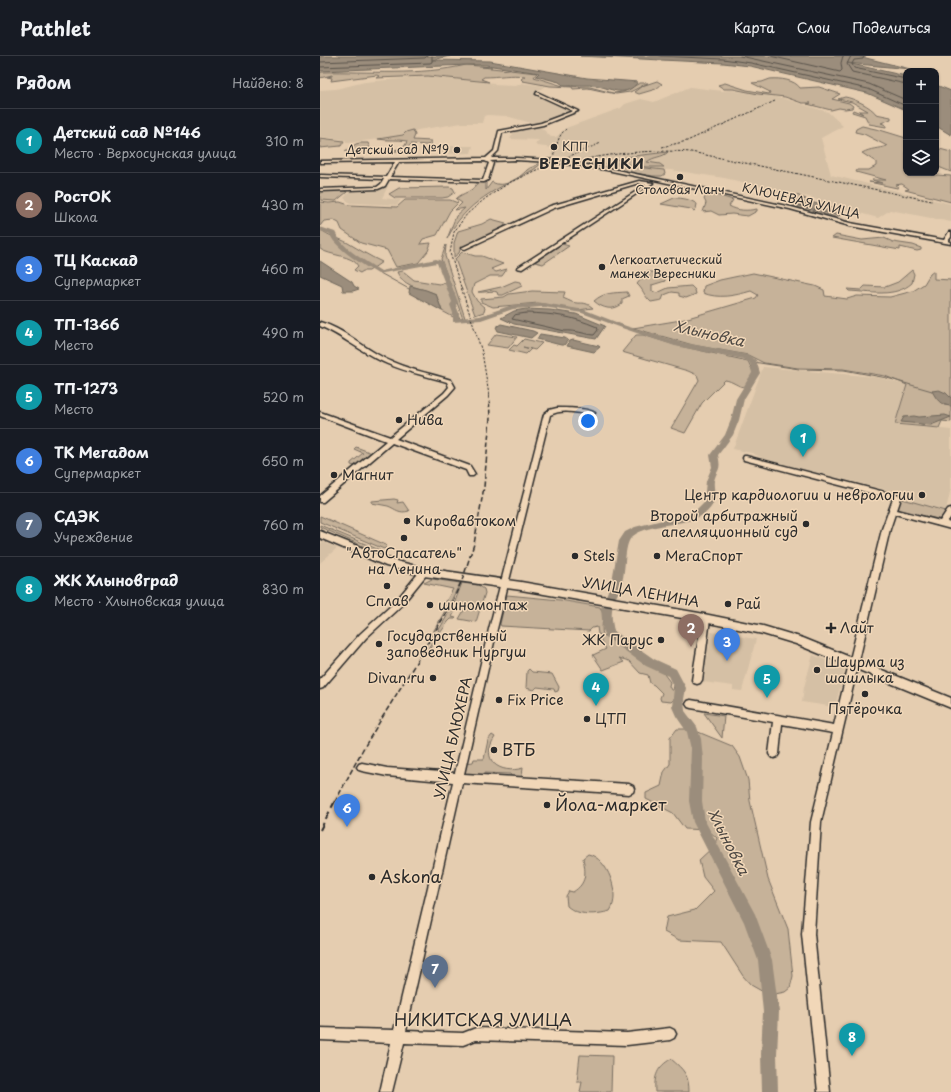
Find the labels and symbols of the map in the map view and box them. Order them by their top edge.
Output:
place label: КПП [562,137,588,155]
place label: Детский сад №19 [345,140,449,158]
marker: КПП [549,142,559,152]
marker: Детский сад №19 [452,145,462,155]
district label: ВЕРЕСНИКИ [539,151,645,174]
marker: Столовая Ланч [675,172,685,182]
street label: КЛЮЧЕВАЯ УЛИЦА [740,178,862,222]
place label: Столовая Ланч [635,180,725,198]
place label: Легкоатлетический манеж Вересники [610,250,722,282]
marker: Легкоатлетический манеж Вересники [597,262,607,272]
water label: Хлыновка [672,313,748,352]
place label: Нива [407,409,443,430]
your location [578,411,598,431]
marker: Нива [394,415,404,425]
pin: 1 [790,424,816,457]
place label: Магнит [342,464,394,485]
marker: Магнит [329,470,339,480]
place label: Центр кардиологии и неврологии [684,484,914,505]
marker: Центр кардиологии и неврологии [917,490,927,500]
place label: Второй арбитражный апелляционный суд [650,505,798,542]
place label: Кировавтоком [415,510,516,531]
marker: Кировавтоком [402,516,412,526]
marker: Второй арбитражный апелляционный суд [801,519,811,529]
marker: "АвтоСпасатель" на Ленина [399,533,409,543]
place label: "АвтоСпасатель" на Ленина [346,542,462,579]
place label: Stels [583,545,615,566]
place label: МегаСпорт [665,545,743,566]
marker: Stels [570,551,580,561]
marker: МегаСпорт [652,551,662,561]
street label: УЛИЦА ЛЕНИНА [581,571,701,612]
marker: Сплав [382,581,392,591]
place label: Сплав [365,590,409,611]
place label: Рай [736,593,761,614]
place label: шиномонтаж [438,594,528,615]
marker: Рай [723,599,733,609]
marker: шиномонтаж [425,600,435,610]
pin: 2 [678,614,704,647]
place label: Лайт [840,617,874,638]
marker: Лайт [825,622,837,634]
place label: Государственный заповедник Нургуш [386,625,526,662]
pin: 3 [714,628,740,661]
place label: ЖК Парус [581,629,653,650]
marker: ЖК Парус [656,635,666,645]
marker: Государственный заповедник Нургуш [374,639,384,649]
place label: Шаурма из шашлыка [825,651,905,688]
pin: 5 [754,665,780,698]
marker: Шаурма из шашлыка [812,665,822,675]
place label: Divan.ru [367,667,425,688]
marker: Divan.ru [428,673,438,683]
pin: 4 [583,673,609,706]
street label: УЛИЦА БЛЮХЕРА [428,674,477,801]
place label: Fix Price [507,689,564,710]
marker: Пятёрочка [860,689,870,699]
marker: Fix Price [494,695,504,705]
place label: Пятёрочка [828,698,902,719]
place label: ЦТП [595,708,627,729]
marker: ЦТП [582,714,592,724]
place label: ВТБ [502,736,535,762]
marker: ВТБ [489,745,499,755]
place label: Йола-маркет [555,791,667,817]
pin: 6 [334,794,360,827]
marker: Йола-маркет [542,800,552,810]
water label: Хлыновка [703,804,756,879]
place label: Askona [380,863,442,889]
marker: Askona [367,872,377,882]
pin: 7 [422,955,448,988]
street label: НИКИТСКАЯ УЛИЦА [394,1006,572,1032]
pin: 8 [839,1023,865,1056]

